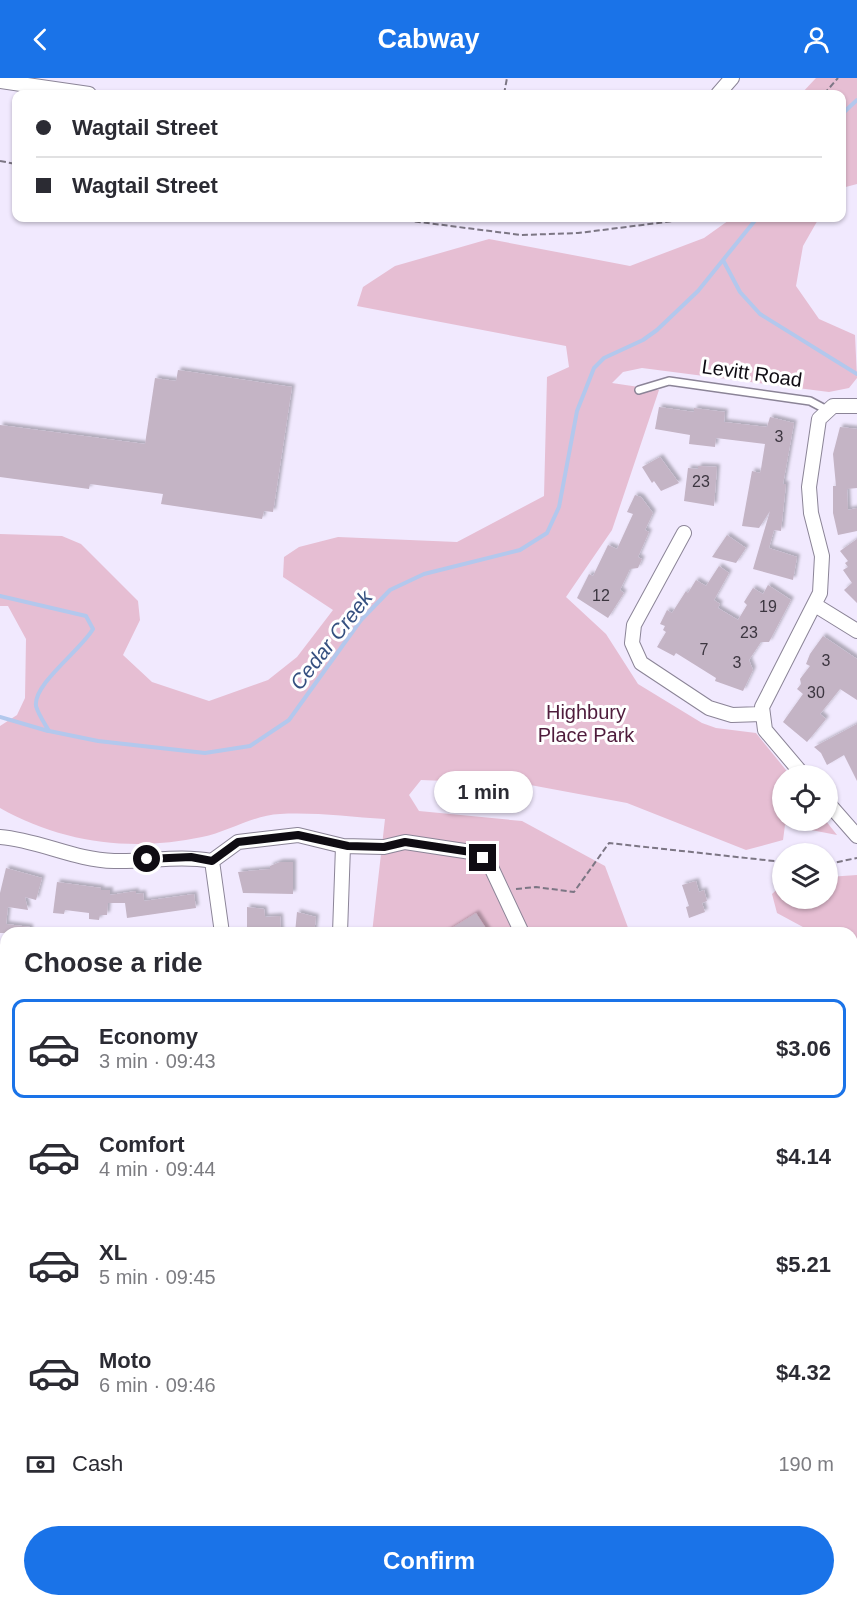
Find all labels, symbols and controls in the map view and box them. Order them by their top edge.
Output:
icon: back [24,23,57,56]
icon: person [800,23,833,56]
text: Cabway [377,24,480,54]
text: Wagtail Street [72,115,218,140]
text: Wagtail Street [72,173,218,198]
street label: Levitt Road [700,355,804,391]
house number: 3 [775,428,784,445]
house number: 23 [692,473,710,490]
water label: Cedar Creek [285,585,378,694]
house number: 12 [592,587,610,604]
house number: 19 [759,598,777,615]
house number: 23 [740,624,758,641]
house number: 7 [700,641,709,658]
house number: 3 [822,652,831,669]
house number: 3 [733,654,742,671]
house number: 30 [807,684,825,701]
park label: Highbury Place Park [538,701,635,746]
map controls [772,765,838,909]
button: locate [772,765,838,831]
callout: 1 min [434,771,532,813]
text: 1 min [457,781,510,803]
button: layers [772,843,838,909]
route end [469,844,496,871]
route start [133,845,160,872]
text: Choose a ride [24,948,203,978]
icon: car [27,1022,81,1076]
text: Economy [99,1024,198,1049]
text: $3.06 [776,1036,831,1061]
text: 3 min · 09:43 [99,1050,216,1072]
icon: car [27,1130,81,1184]
text: Comfort [99,1132,185,1157]
text: $4.14 [776,1144,831,1169]
text: 4 min · 09:44 [99,1158,216,1180]
icon: car [27,1238,81,1292]
text: XL [99,1240,127,1265]
text: $5.21 [776,1252,831,1277]
text: 5 min · 09:45 [99,1266,216,1288]
icon: car [27,1346,81,1400]
text: Moto [99,1348,152,1373]
text: $4.32 [776,1360,831,1385]
text: 6 min · 09:46 [99,1374,216,1396]
icon: cash [24,1448,57,1481]
text: Cash [72,1451,123,1476]
text: 190 m [778,1453,834,1475]
button: Confirm [24,1526,834,1595]

